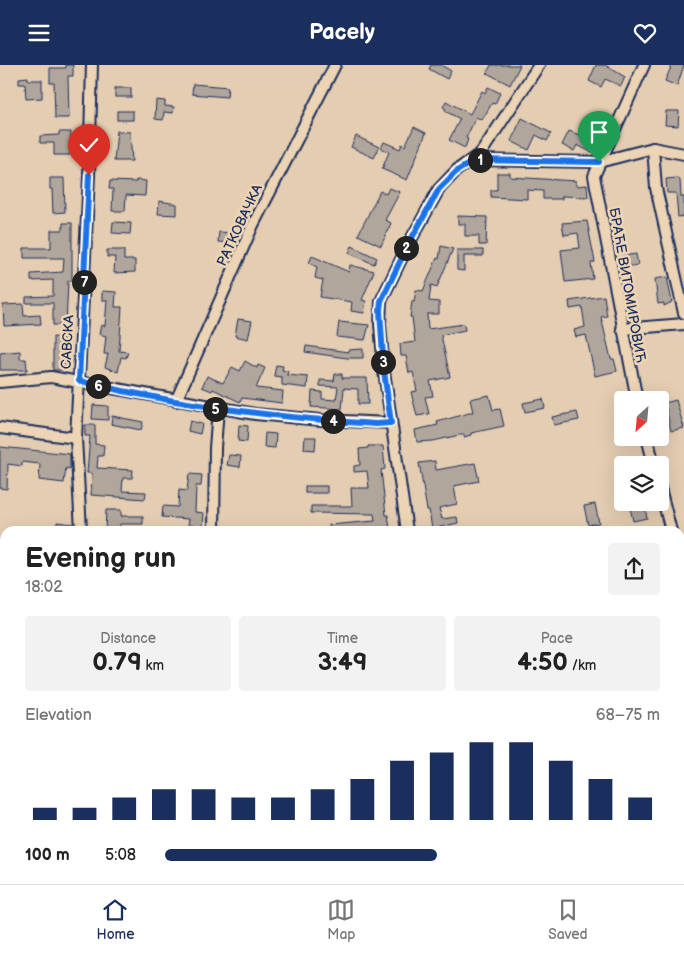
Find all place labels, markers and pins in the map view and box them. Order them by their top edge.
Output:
pin [578,111,620,162]
pin [68,124,110,175]
pin: 1 [468,147,492,173]
pin: 2 [394,235,418,261]
pin: 7 [72,269,96,295]
pin: 3 [370,349,396,375]
pin: 6 [86,373,110,399]
pin: 5 [202,397,228,421]
pin: 4 [320,409,346,433]

